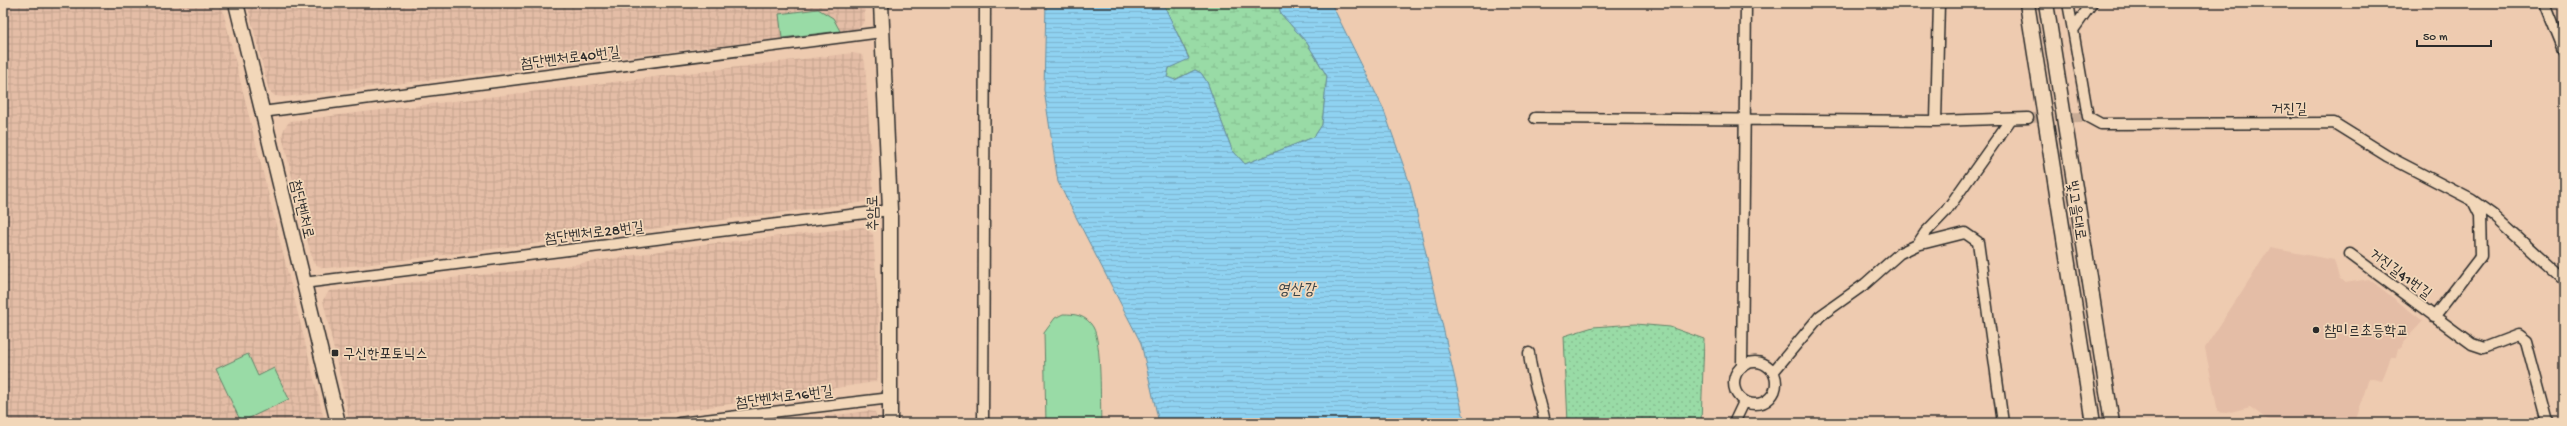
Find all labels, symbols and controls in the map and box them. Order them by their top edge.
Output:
scale bar [2417,22,2491,48]
text: 50 m [2423,31,2448,45]
street label: 첨단벤처로40번길 [519,44,621,74]
street label: 거진길 [2271,101,2307,119]
street label: 첨단벤처로 [285,178,317,241]
street label: 빛고을대로 [2061,179,2089,242]
street label: 추암로 [865,195,883,231]
street label: 첨단벤처로28번길 [543,219,645,249]
street label: 거진길41번길 [2365,245,2435,304]
water label: 영산강 [1277,282,1317,301]
place label: 참미르초등학교 [2324,323,2409,341]
marker: 참미르초등학교 [2311,325,2321,335]
place label: 구신한포토닉스 [343,346,428,364]
marker: 구신한포토닉스 [330,348,340,358]
street label: 첨단벤처로16번길 [734,383,834,413]

